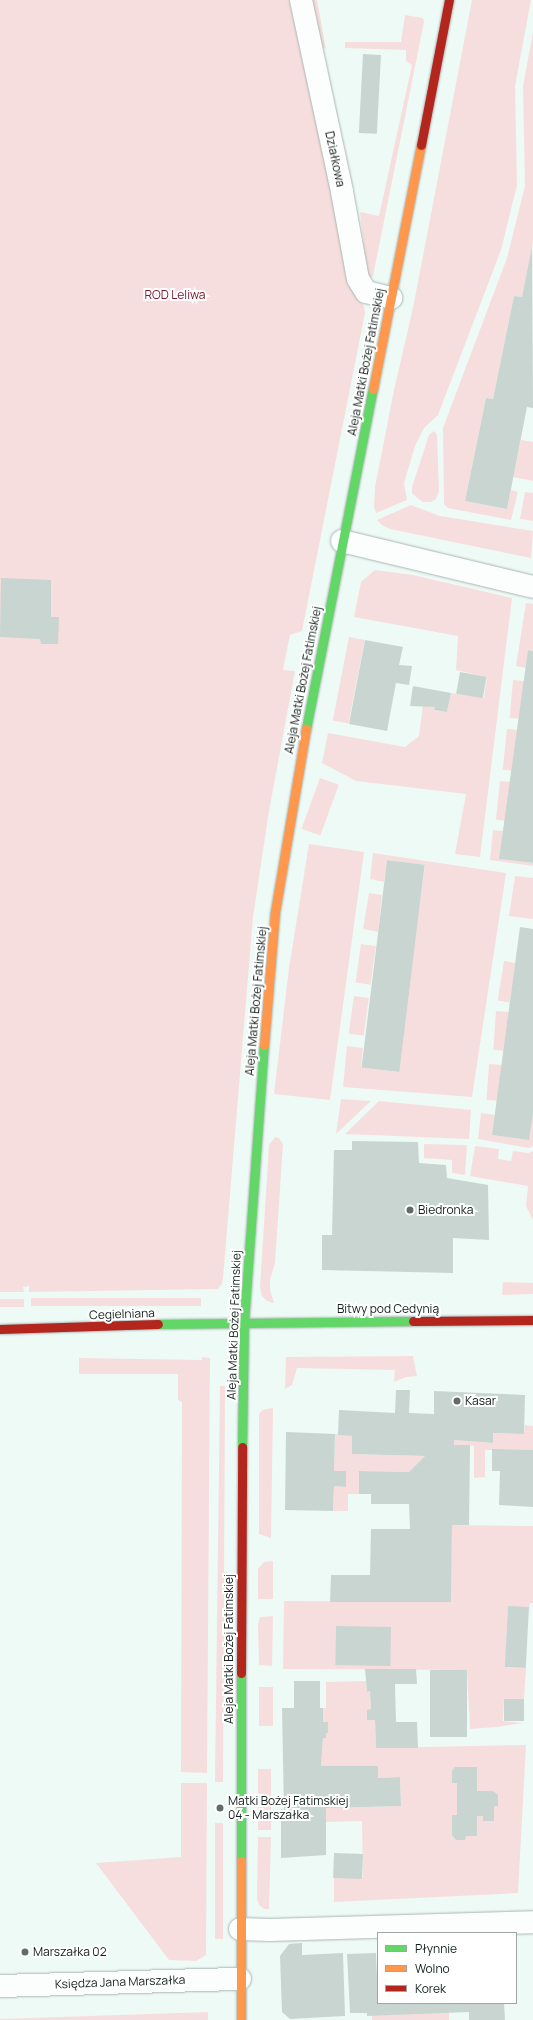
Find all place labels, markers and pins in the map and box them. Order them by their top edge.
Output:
place label: Biedronka [418,1203,473,1217]
marker: Biedronka [405,1205,415,1215]
place label: Kasar [465,1394,496,1408]
marker: Kasar [452,1396,462,1406]
place label: Matki Bożej Fatimskiej 04 - Marszałka [228,1794,349,1822]
marker: Matki Bożej Fatimskiej 04 - Marszałka [215,1803,225,1813]
place label: Marszałka 02 [33,1945,106,1959]
marker: Marszałka 02 [20,1947,30,1957]

